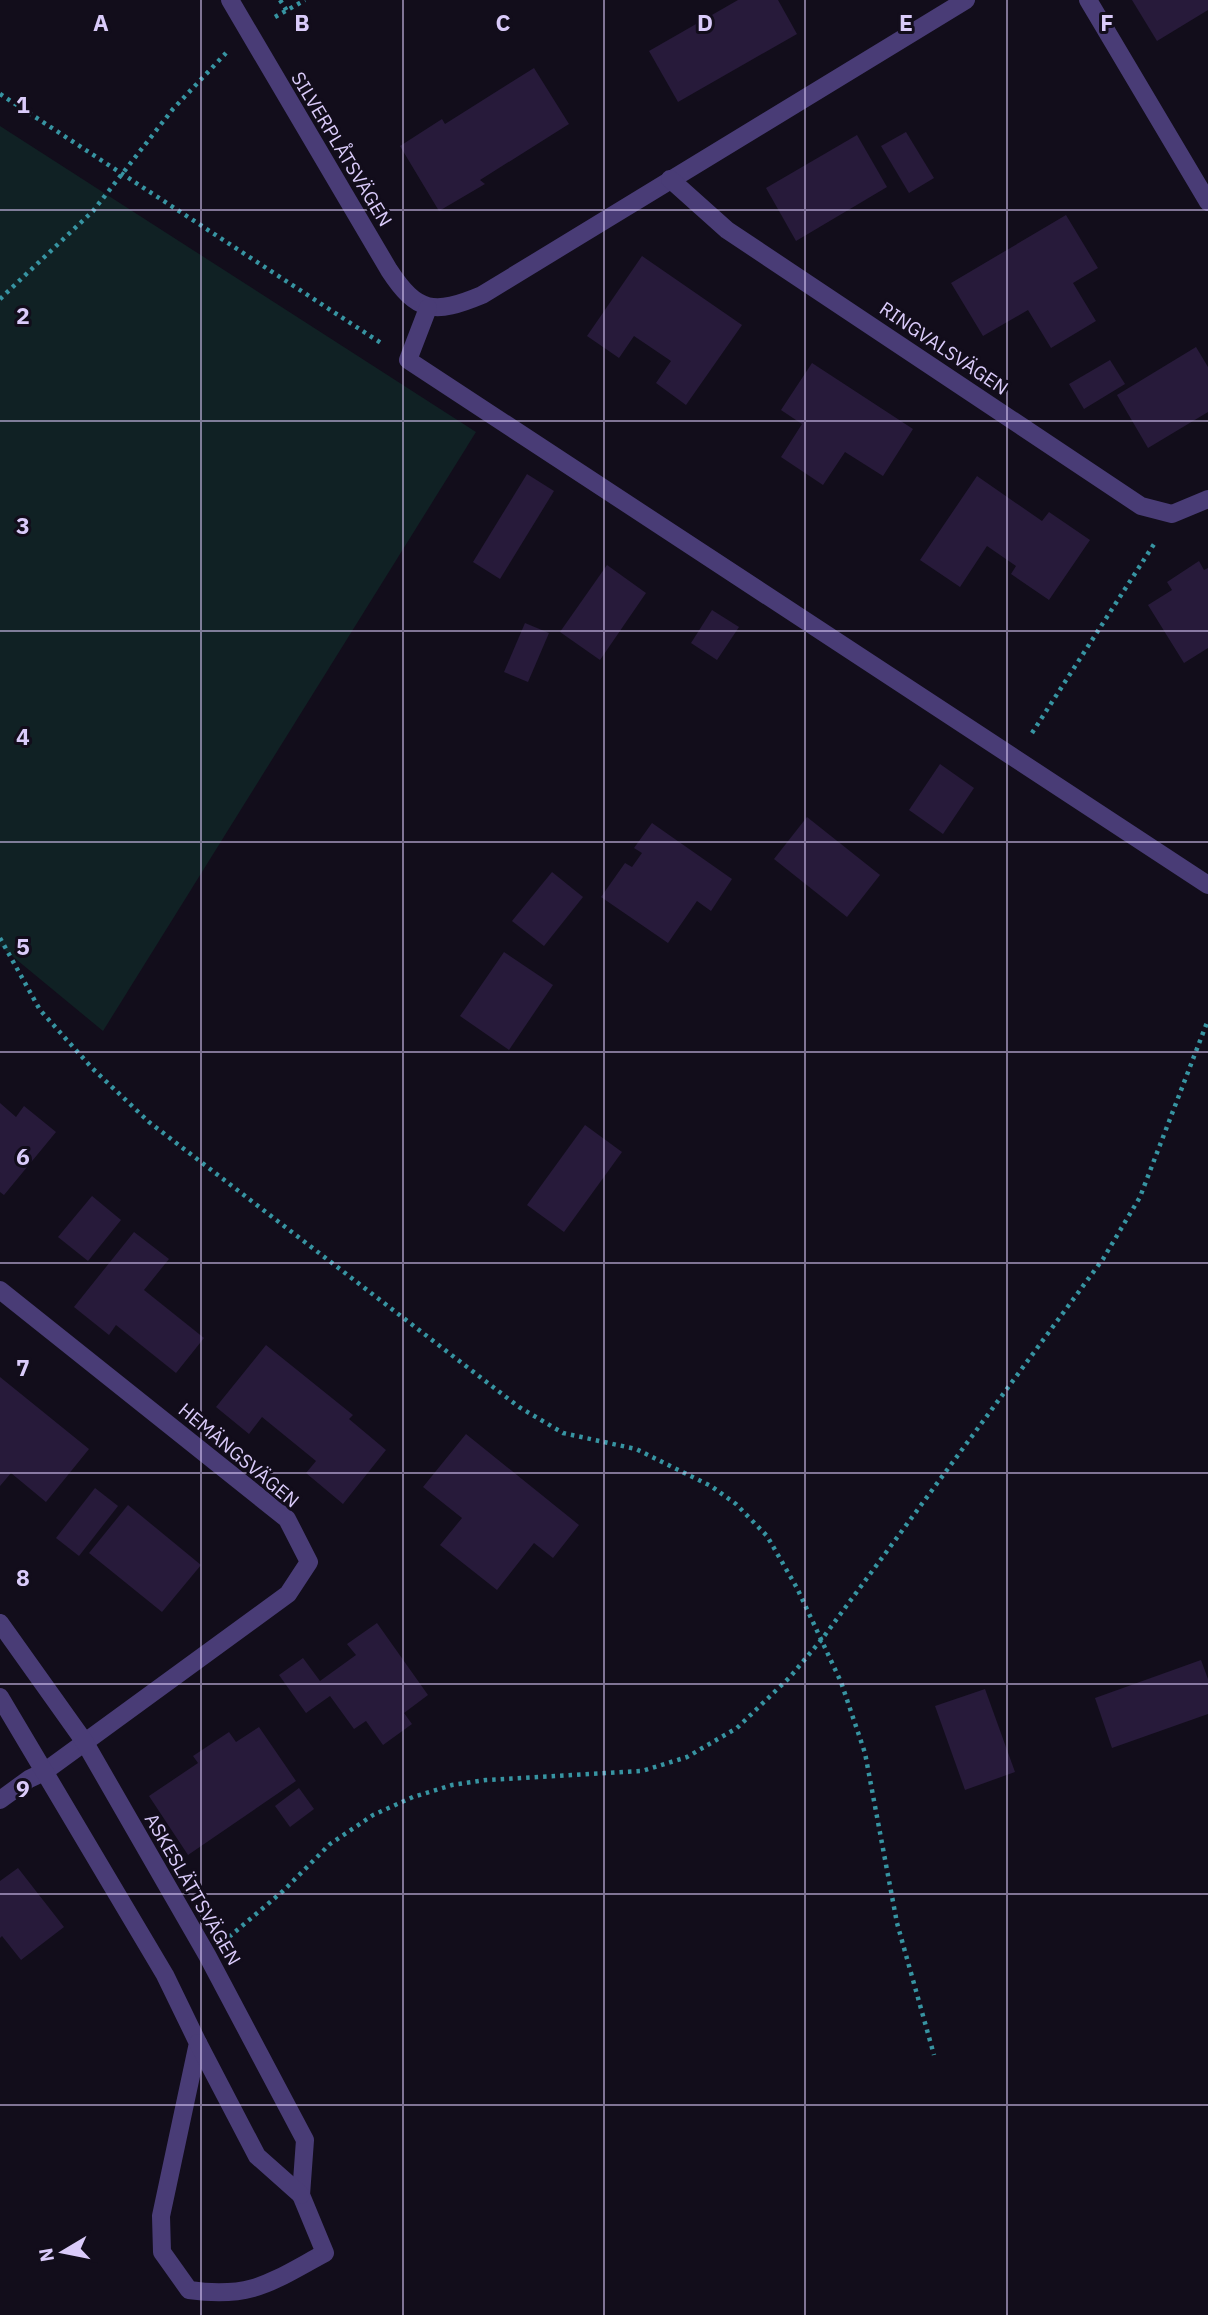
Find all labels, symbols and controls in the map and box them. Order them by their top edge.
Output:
text: A [93,7,109,37]
text: B [294,7,310,37]
text: C [496,7,511,37]
text: D [697,7,713,37]
text: E [899,7,913,37]
text: F [1100,7,1114,37]
street label: SILVERPLÅTSVÄGEN [286,67,398,231]
text: 1 [16,89,30,119]
street label: RINGVALSVÄGEN [875,296,1013,400]
text: 2 [16,300,30,330]
text: 3 [16,510,30,540]
text: 4 [16,721,30,751]
text: 5 [16,931,30,961]
text: 6 [16,1141,30,1171]
text: 7 [16,1352,30,1382]
street label: HEMÄNGSVÄGEN [174,1398,304,1512]
text: 8 [16,1562,30,1592]
text: 9 [16,1773,30,1803]
street label: ASKESLÄTTSVÄGEN [140,1809,246,1969]
north arrow [28,2217,98,2287]
text: N [33,2246,59,2264]

